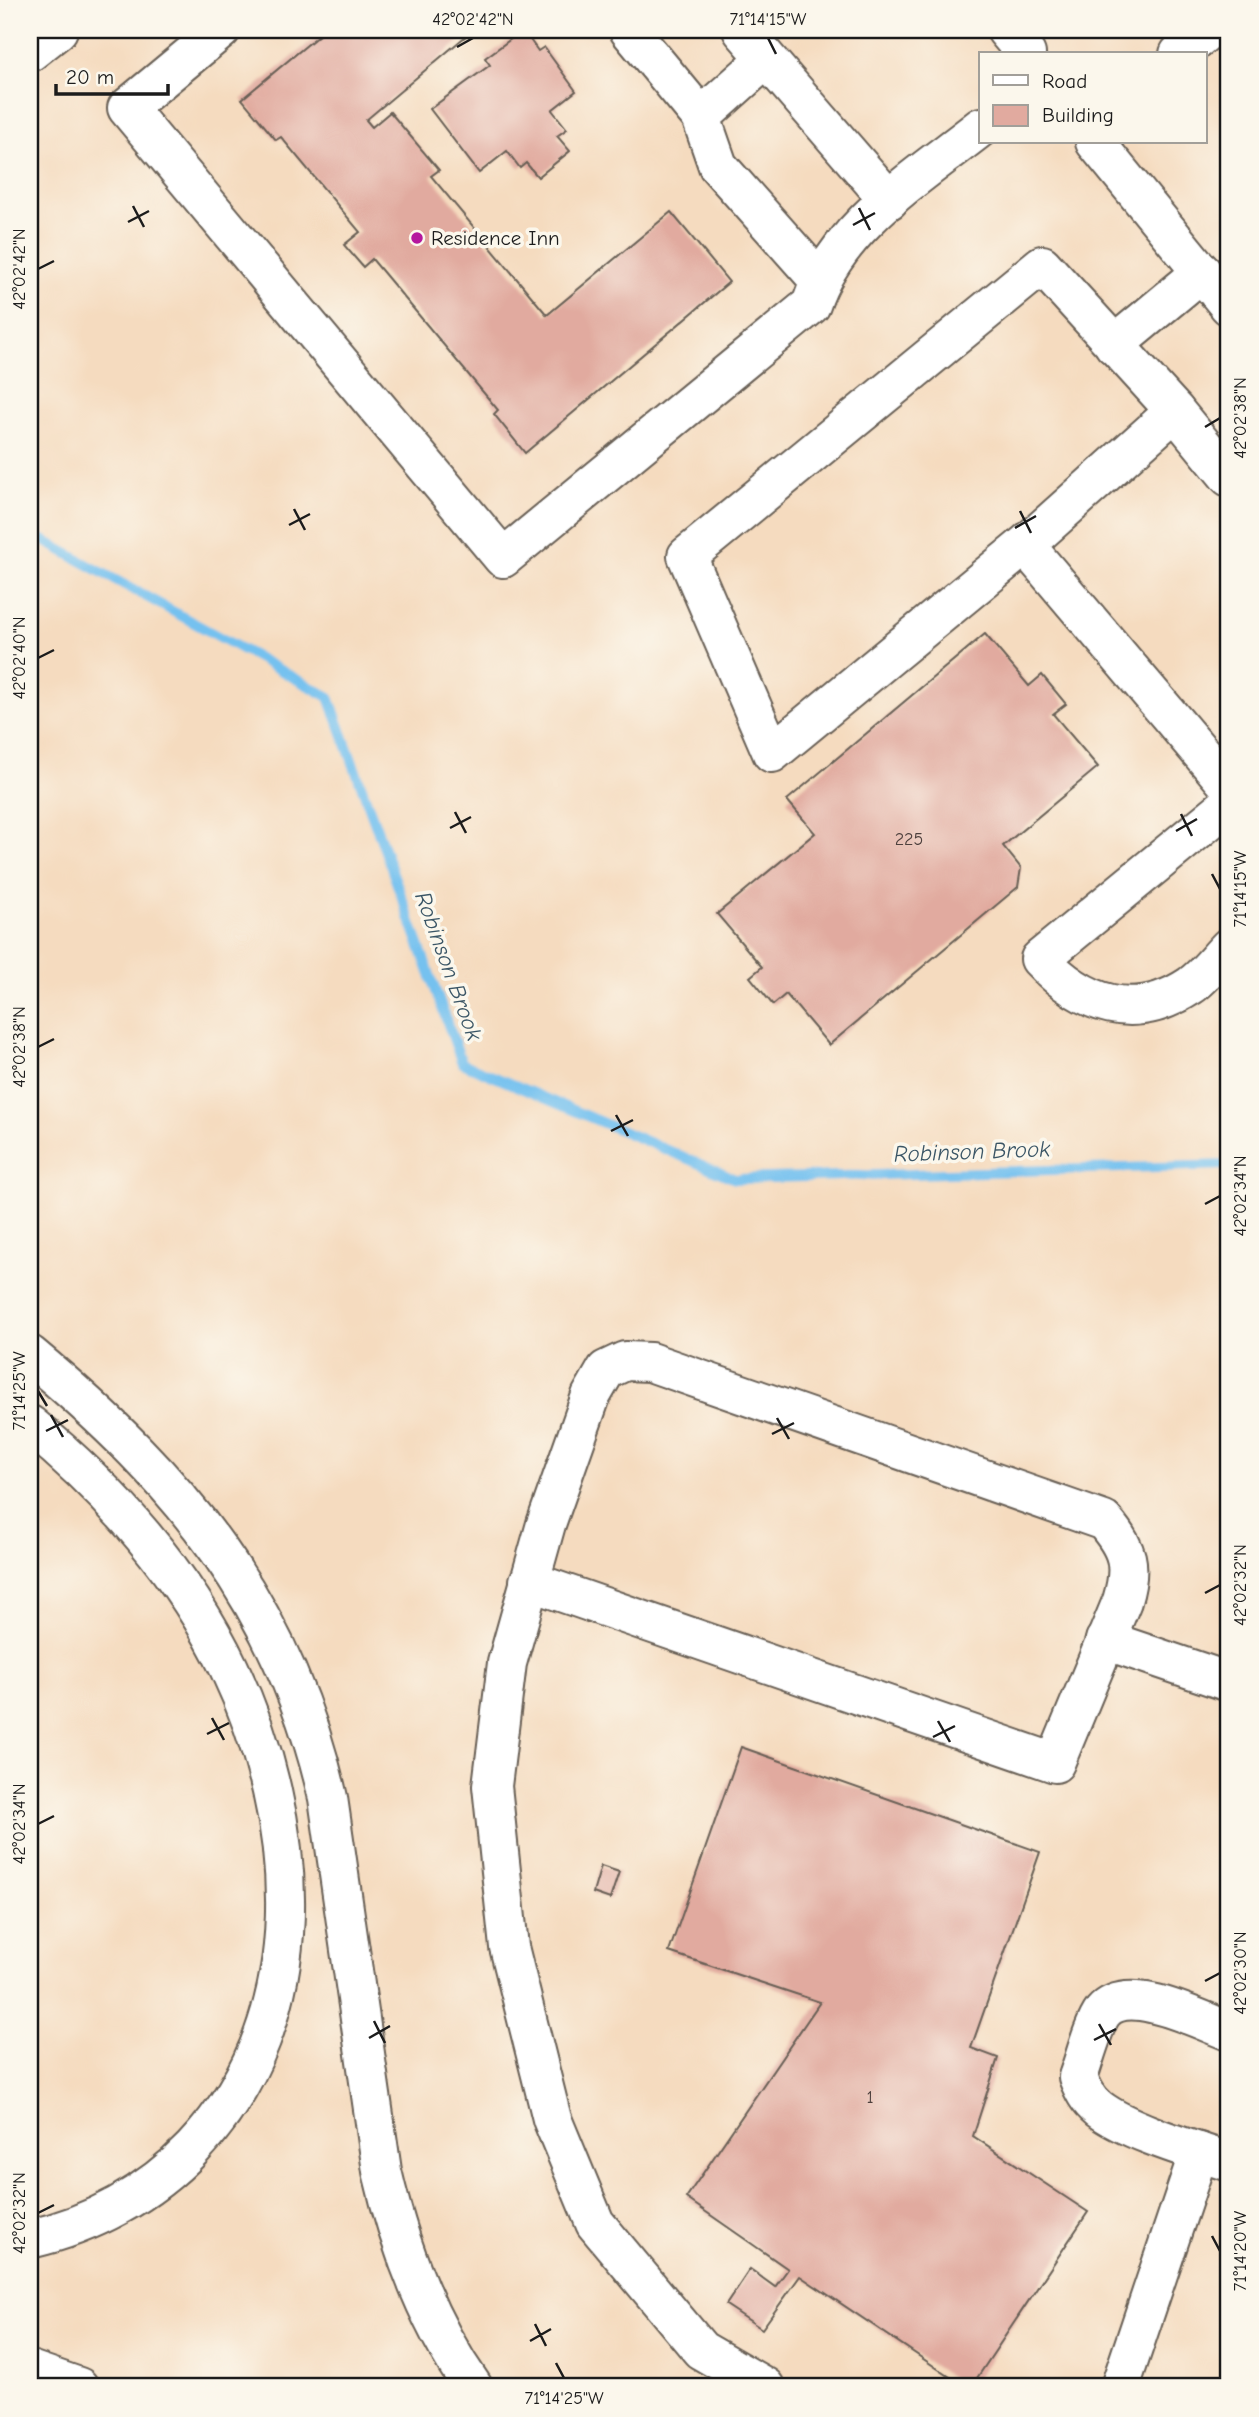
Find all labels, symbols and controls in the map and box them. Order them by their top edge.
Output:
text: 42°02'42"N [432,9,514,30]
text: 71°14'15"W [730,9,807,30]
scale bar [56,52,168,96]
legend [979,52,1206,144]
text: 20 m [66,65,114,89]
text: Road [1042,69,1087,93]
text: Building [1042,103,1114,127]
place label: Residence Inn [431,226,560,250]
text: 42°02'42"N [9,228,30,310]
marker: Residence Inn [409,230,425,246]
text: 42°02'38"N [1230,377,1251,459]
text: 42°02'40"N [9,617,30,699]
house number: 225 [895,829,923,850]
text: 71°14'15"W [1230,850,1251,927]
water label: Robinson Brook [409,888,488,1045]
text: 42°02'38"N [9,1006,30,1088]
water label: Robinson Brook [893,1135,1052,1168]
text: 42°02'34"N [1230,1155,1251,1237]
text: 71°14'25"W [9,1351,30,1431]
text: 42°02'32"N [1230,1544,1251,1626]
text: 42°02'34"N [9,1783,30,1865]
text: 42°02'30"N [1230,1931,1251,2015]
house number: 1 [866,2087,874,2108]
text: 42°02'32"N [9,2172,30,2254]
text: 71°14'20"W [1230,2210,1251,2291]
text: 71°14'25"W [524,2388,604,2409]

